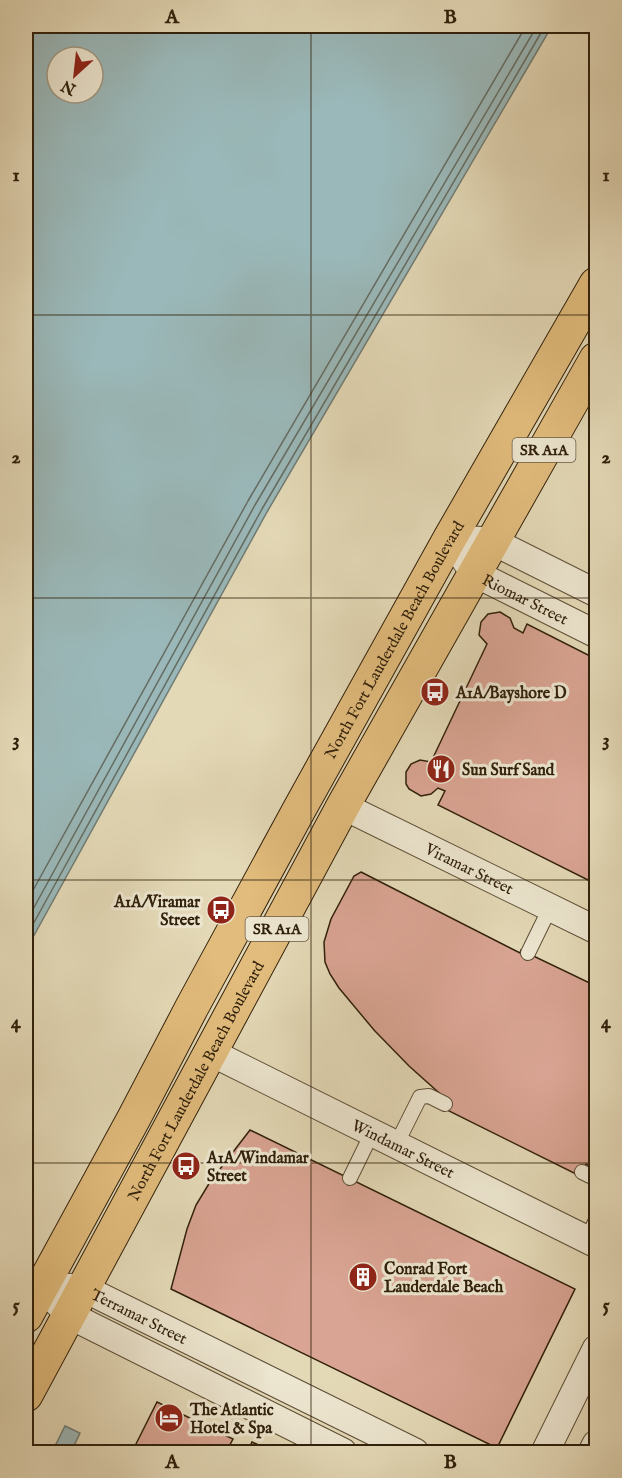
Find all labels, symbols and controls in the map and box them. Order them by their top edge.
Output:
text: A [164,5,180,30]
text: B [443,5,457,30]
north arrow [45,45,105,105]
text: N [58,74,81,99]
text: 1 [12,163,20,188]
text: 1 [602,163,610,188]
road number: SR A1A [512,438,576,462]
text: 2 [11,445,21,470]
text: 2 [601,445,611,470]
street label: North Fort Lauderdale Beach Boulevard [321,518,470,763]
street label: Riomar Street [478,571,571,631]
bus stop icon: A1A/Bayshore D [419,676,451,708]
place label: A1A/Bayshore D [455,684,567,704]
text: 3 [12,728,20,753]
text: 3 [602,728,610,753]
restaurant icon: Sun Surf Sand [425,753,457,785]
place label: Sun Surf Sand [462,761,555,781]
street label: Viramar Street [420,839,517,900]
place label: A1A/Viramar Street [113,893,201,931]
bus stop icon: A1A/Viramar Street [205,894,237,926]
road number: SR A1A [246,917,308,941]
street label: North Fort Lauderdale Beach Boulevard [124,958,270,1205]
text: 4 [11,1010,22,1035]
text: 4 [601,1010,612,1035]
street label: Windamar Street [348,1116,458,1184]
place label: A1A/Windamar Street [206,1149,309,1187]
bus stop icon: A1A/Windamar Street [170,1150,202,1182]
place label: Conrad Fort Lauderdale Beach [384,1260,504,1298]
building icon: Conrad Fort Lauderdale Beach [347,1261,379,1293]
street label: Terramar Street [87,1286,190,1350]
text: 5 [12,1293,20,1318]
text: 5 [602,1293,610,1318]
place label: The Atlantic Hotel & Spa [189,1401,274,1439]
hotel icon: The Atlantic Hotel & Spa [153,1402,185,1434]
text: A [164,1450,180,1475]
text: B [443,1450,457,1475]

